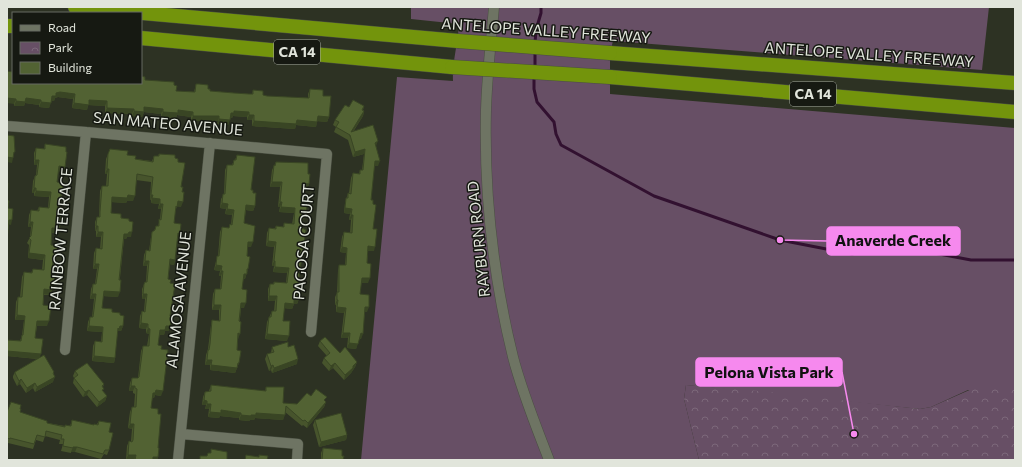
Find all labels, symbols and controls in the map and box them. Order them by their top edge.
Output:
legend [12,12,142,84]
street label: ANTELOPE VALLEY FREEWAY [441,14,652,46]
text: Road [48,20,76,34]
street label: ANTELOPE VALLEY FREEWAY [764,38,975,70]
text: Park [48,40,74,54]
road number: CA 14 [274,40,320,64]
text: Building [48,60,92,74]
road number: CA 14 [790,82,836,106]
street label: SAN MATEO AVENUE [93,108,244,139]
street label: RAINBOW TERRACE [45,167,75,311]
street label: RAYBURN ROAD [463,180,493,298]
street label: PAGOSA COURT [289,183,317,301]
callout: Anaverde Creek [827,227,960,255]
text: Anaverde Creek [835,230,952,249]
street label: ALAMOSA AVENUE [162,231,194,369]
callout: Pelona Vista Park [696,358,842,386]
text: Pelona Vista Park [704,362,834,381]

